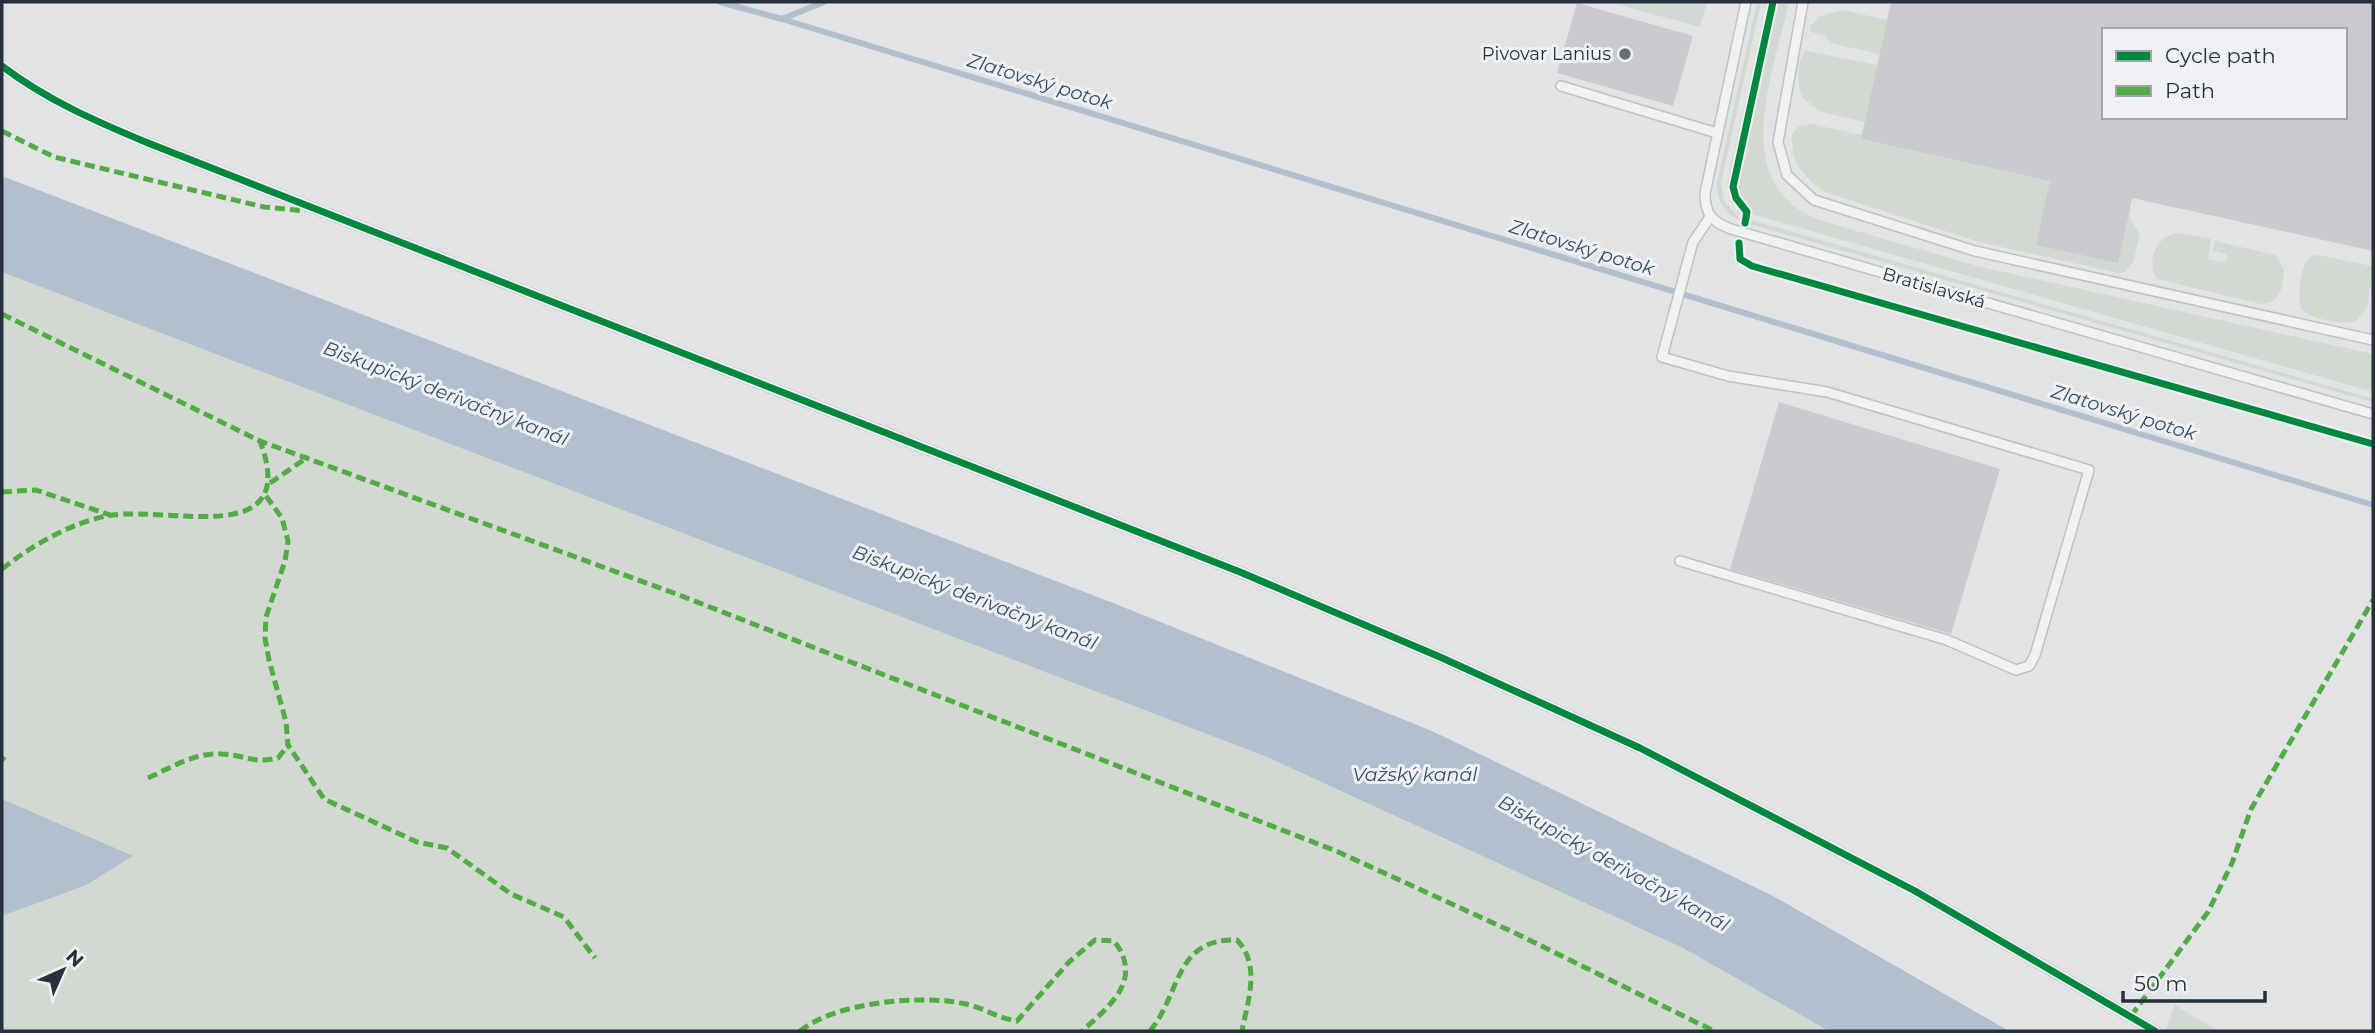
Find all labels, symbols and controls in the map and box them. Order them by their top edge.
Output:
legend [2102,28,2347,119]
place label: Pivovar Lanius [1482,43,1611,65]
text: Cycle path [2165,43,2276,68]
marker: Pivovar Lanius [1617,46,1633,62]
water label: Zlatovský potok [964,48,1116,115]
text: Path [2165,78,2215,103]
water label: Zlatovský potok [1506,214,1658,281]
street label: Bratislavská [1880,263,1988,313]
water label: Biskupický derivačný kanál [320,336,572,451]
water label: Zlatovský potok [2048,379,2200,446]
water label: Biskupický derivačný kanál [849,540,1101,655]
water label: Važský kanál [1353,763,1478,786]
water label: Biskupický derivačný kanál [1494,790,1734,937]
north arrow [28,935,98,1005]
text: N [61,945,88,972]
scale bar [2123,960,2265,1004]
text: 50 m [2134,971,2188,996]

